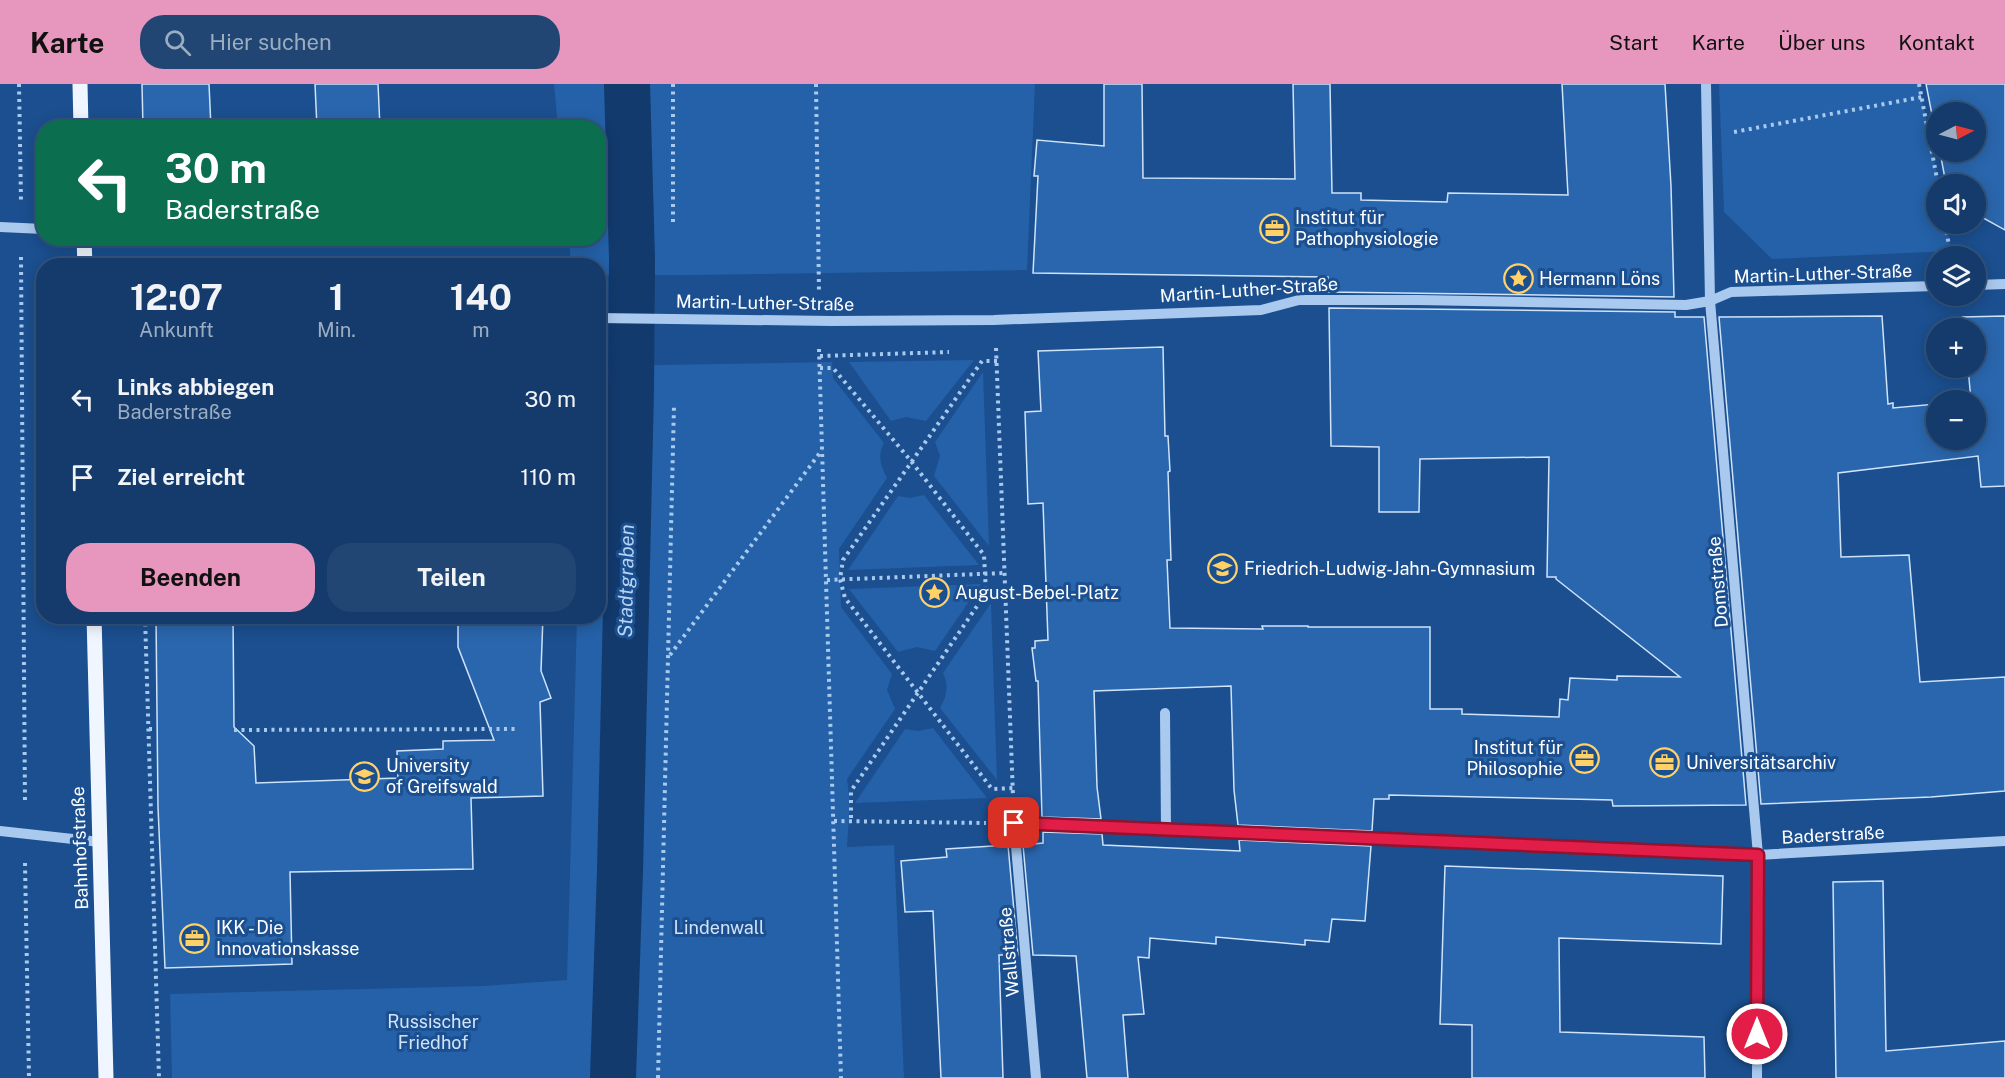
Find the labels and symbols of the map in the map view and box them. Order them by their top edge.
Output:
north arrow [1926,102,1986,162]
place label: Institut für Pathophysiologie [1295,207,1438,249]
office icon: Institut für Pathophysiologie [1258,212,1290,244]
street label: Martin-Luther-Straße [1733,260,1913,287]
place icon: Hermann Löns [1502,263,1534,295]
place label: Hermann Löns [1539,268,1660,289]
street label: Martin-Luther-Straße [1159,273,1339,306]
street label: Martin-Luther-Straße [676,290,854,315]
water label: Stadtgraben [613,524,639,638]
street label: Domstraße [1703,536,1732,629]
school or university icon: Friedrich-Ludwig-Jahn-Gymnasium [1207,553,1239,585]
place label: Friedrich-Ludwig-Jahn-Gymnasium [1244,558,1535,579]
place icon: August-Bebel-Platz [918,577,950,609]
place label: August-Bebel-Platz [955,582,1119,603]
place label: Institut für Philosophie [1466,737,1563,779]
office icon: Institut für Philosophie [1568,742,1600,774]
office icon: Universitätsarchiv [1649,747,1681,779]
place label: Universitätsarchiv [1686,752,1836,773]
place label: University of Greifswald [386,755,498,797]
school or university icon: University of Greifswald [349,760,381,792]
street label: Bahnhofstraße [67,786,92,910]
pin [988,797,1039,848]
street label: Baderstraße [1781,821,1885,848]
street label: Wallstraße [994,906,1023,998]
place label: IKK - Die Innovationskasse [216,917,359,959]
park label: Lindenwall [674,917,764,938]
office icon: IKK - Die Innovationskasse [179,922,211,954]
position arrow [1725,1002,1789,1066]
park label: Russischer Friedhof [387,1011,479,1053]

